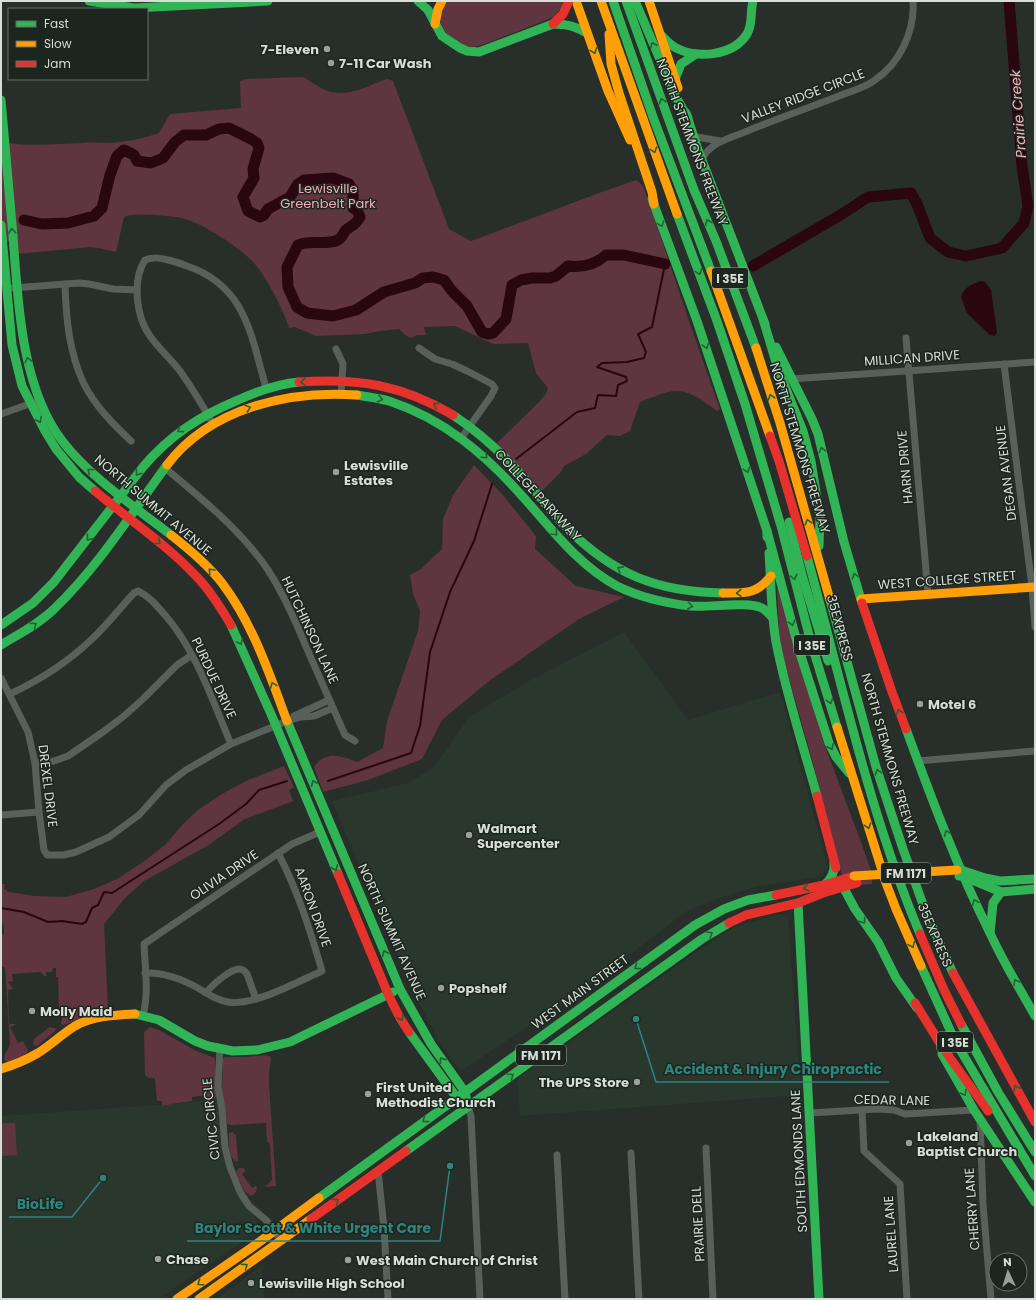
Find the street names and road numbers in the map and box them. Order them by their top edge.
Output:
street label: NORTH STEMMONS FREEWAY [651,56,733,229]
street label: VALLEY RIDGE CIRCLE [739,64,867,128]
road number: I 35E [712,268,748,288]
street label: MILLICAN DRIVE [863,345,961,371]
street label: NORTH STEMMONS FREEWAY [765,360,835,536]
street label: DEGAN AVENUE [991,424,1021,522]
street label: HARN DRIVE [892,429,918,505]
street label: COLLEGE PARKWAY [490,445,586,545]
street label: NORTH SUMMIT AVENUE [90,450,216,560]
street label: WEST COLLEGE STREET [877,566,1017,594]
street label: HUTCHINSON LANE [277,573,343,687]
street label: 35EXPRESS [822,593,858,663]
street label: PURDUE DRIVE [187,634,241,722]
road number: I 35E [794,635,830,655]
street label: NORTH STEMMONS FREEWAY [856,671,924,847]
street label: DREXEL DRIVE [33,743,63,829]
street label: OLIVIA DRIVE [186,845,262,905]
street label: NORTH SUMMIT AVENUE [353,861,431,1003]
road number: FM 1171 [881,863,931,883]
street label: AARON DRIVE [290,864,336,950]
street label: 35EXPRESS [913,900,957,970]
street label: WEST MAIN STREET [527,950,633,1034]
road number: I 35E [937,1032,973,1052]
road number: FM 1171 [516,1045,566,1065]
street label: CIVIC CIRCLE [197,1077,225,1161]
street label: SOUTH EDMONDS LANE [786,1089,812,1233]
street label: CEDAR LANE [854,1090,930,1110]
street label: CHERRY LANE [960,1167,984,1251]
street label: PRAIRIE DELL [687,1185,709,1262]
street label: LAUREL LANE [879,1195,903,1273]

